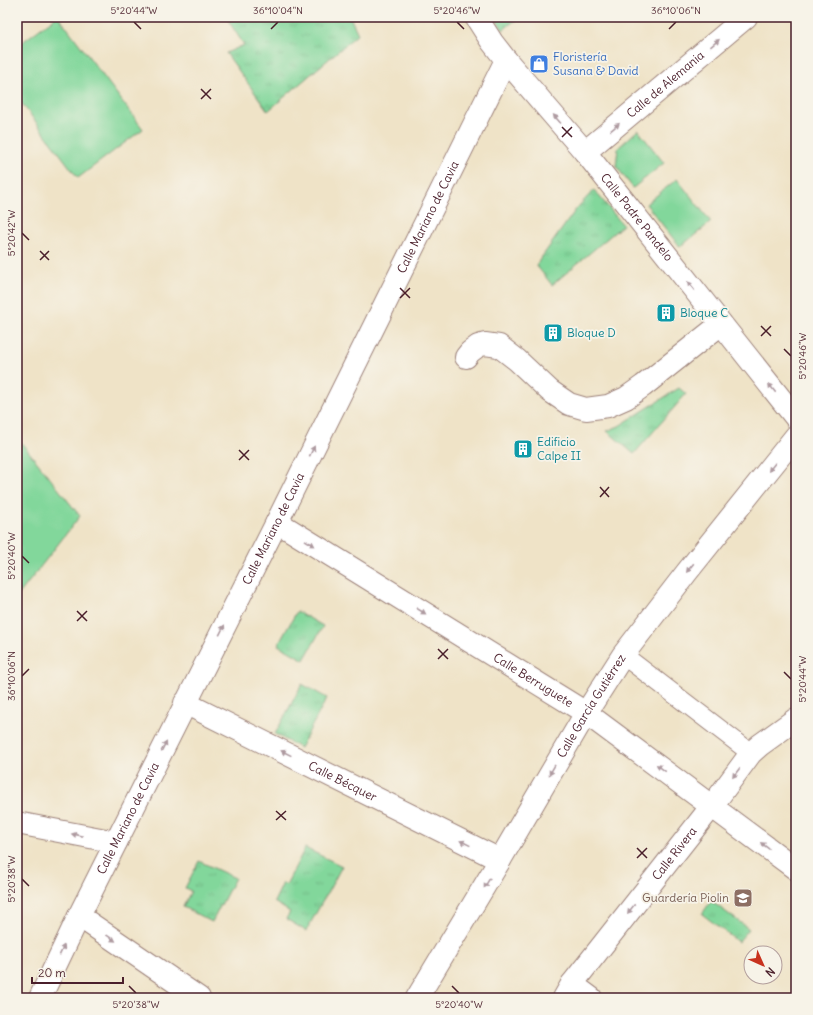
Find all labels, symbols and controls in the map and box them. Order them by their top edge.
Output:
text: 5°20'44"W [111,4,157,17]
text: 36°10'04"N [253,4,303,17]
text: 5°20'46"W [434,4,480,17]
text: 36°10'06"N [651,4,701,17]
one-way arrow [709,39,720,48]
street label: Calle de Alemania [623,47,707,121]
place label: Floristería Susana & David [553,49,639,78]
shop icon: Floristería Susana & David [528,53,550,75]
one-way arrow [552,114,562,124]
one-way arrow [610,122,620,131]
street label: Calle Mariano de Cavia [394,158,462,276]
street label: Calle Padre Pandelo [598,170,677,264]
text: 5°20'42"W [5,210,18,256]
one-way arrow [687,280,696,291]
building icon: Bloque C [655,302,677,324]
place label: Bloque C [680,305,728,320]
building icon: Bloque D [542,322,564,344]
place label: Bloque D [567,325,616,340]
text: 5°20'46"W [796,333,809,379]
one-way arrow [767,382,776,393]
place label: Edificio Calpe II [537,434,581,463]
building icon: Edificio Calpe II [512,438,534,460]
one-way arrow [309,445,315,457]
one-way arrow [767,461,776,472]
street label: Calle Mariano de Cavia [239,470,307,587]
text: 5°20'40"W [5,532,18,580]
one-way arrow [304,539,316,546]
one-way arrow [686,563,695,573]
one-way arrow [416,607,426,615]
one-way arrow [219,624,226,636]
street label: Calle Berruguete [491,650,576,710]
text: 36°10'06"N [5,651,18,701]
street label: Calle García Gutiérrez [553,651,629,760]
text: 5°20'44"W [796,656,809,702]
one-way arrow [161,740,167,752]
one-way arrow [281,750,292,757]
street label: Calle Bécquer [306,758,380,804]
street label: Calle Mariano de Cavia [93,760,162,877]
one-way arrow [655,764,666,772]
one-way arrow [549,765,556,776]
one-way arrow [732,768,740,778]
street label: Calle Rivera [649,824,700,883]
one-way arrow [71,831,83,837]
one-way arrow [460,840,471,846]
one-way arrow [759,841,770,850]
text: 5°20'38"W [5,856,18,903]
one-way arrow [483,877,490,889]
school or university icon: Guardería Piolin [732,887,754,909]
place label: Guardería Piolin [642,890,729,905]
one-way arrow [626,903,635,914]
one-way arrow [106,934,116,942]
one-way arrow [59,944,65,956]
north arrow [743,945,783,985]
scale bar [32,959,123,985]
text: N [762,964,778,980]
text: 20 m [38,965,66,980]
text: 5°20'38"W [113,998,160,1011]
text: 5°20'40"W [435,998,483,1011]

